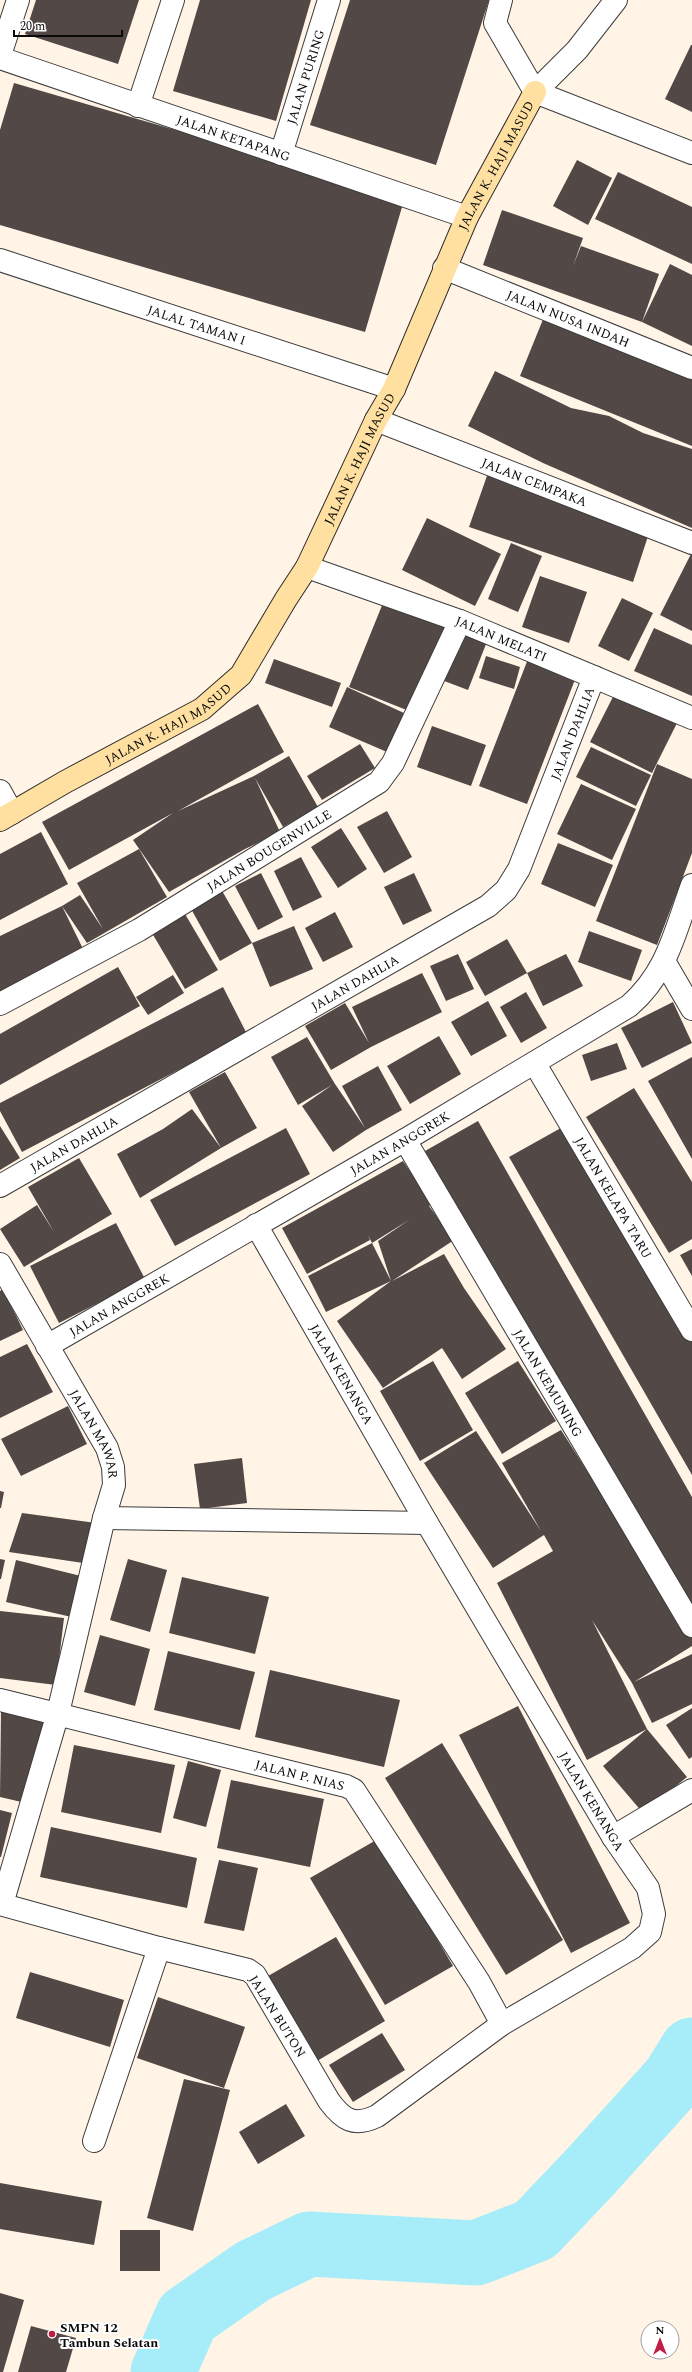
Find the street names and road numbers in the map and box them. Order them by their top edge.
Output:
street label: JALAN PURING [282,27,330,127]
street label: JALAN K. HAJI MASUD [453,97,539,234]
street label: JALAN KETAPANG [174,110,293,167]
street label: JALAN NUSA INDAH [503,285,633,353]
street label: JALAL TAMAN I [145,300,248,351]
street label: JALAN K. HAJI MASUD [319,389,401,529]
street label: JALAN CEMPAKA [478,453,590,512]
street label: JALAN MELATI [452,611,550,667]
street label: JALAN K. HAJI MASUD [102,679,236,770]
street label: JALAN DAHLIA [546,684,600,783]
street label: JALAN BOUGENVILLE [203,805,336,897]
street label: JALAN DAHLIA [308,950,403,1017]
street label: JALAN ANGGREK [347,1106,454,1181]
street label: JALAN DAHLIA [26,1111,122,1178]
street label: JALAN KELAPA TARU [569,1133,657,1263]
street label: JALAN ANGGREK [66,1268,174,1342]
street label: JALAN KENANGA [304,1321,378,1429]
street label: JALAN KEMUNING [508,1326,587,1441]
street label: JALAN MAWAR [64,1386,123,1479]
street label: JALAN KENANGA [553,1748,629,1855]
street label: JALAN P. NIAS [253,1755,347,1796]
street label: JALAN BUTON [244,1971,311,2062]

